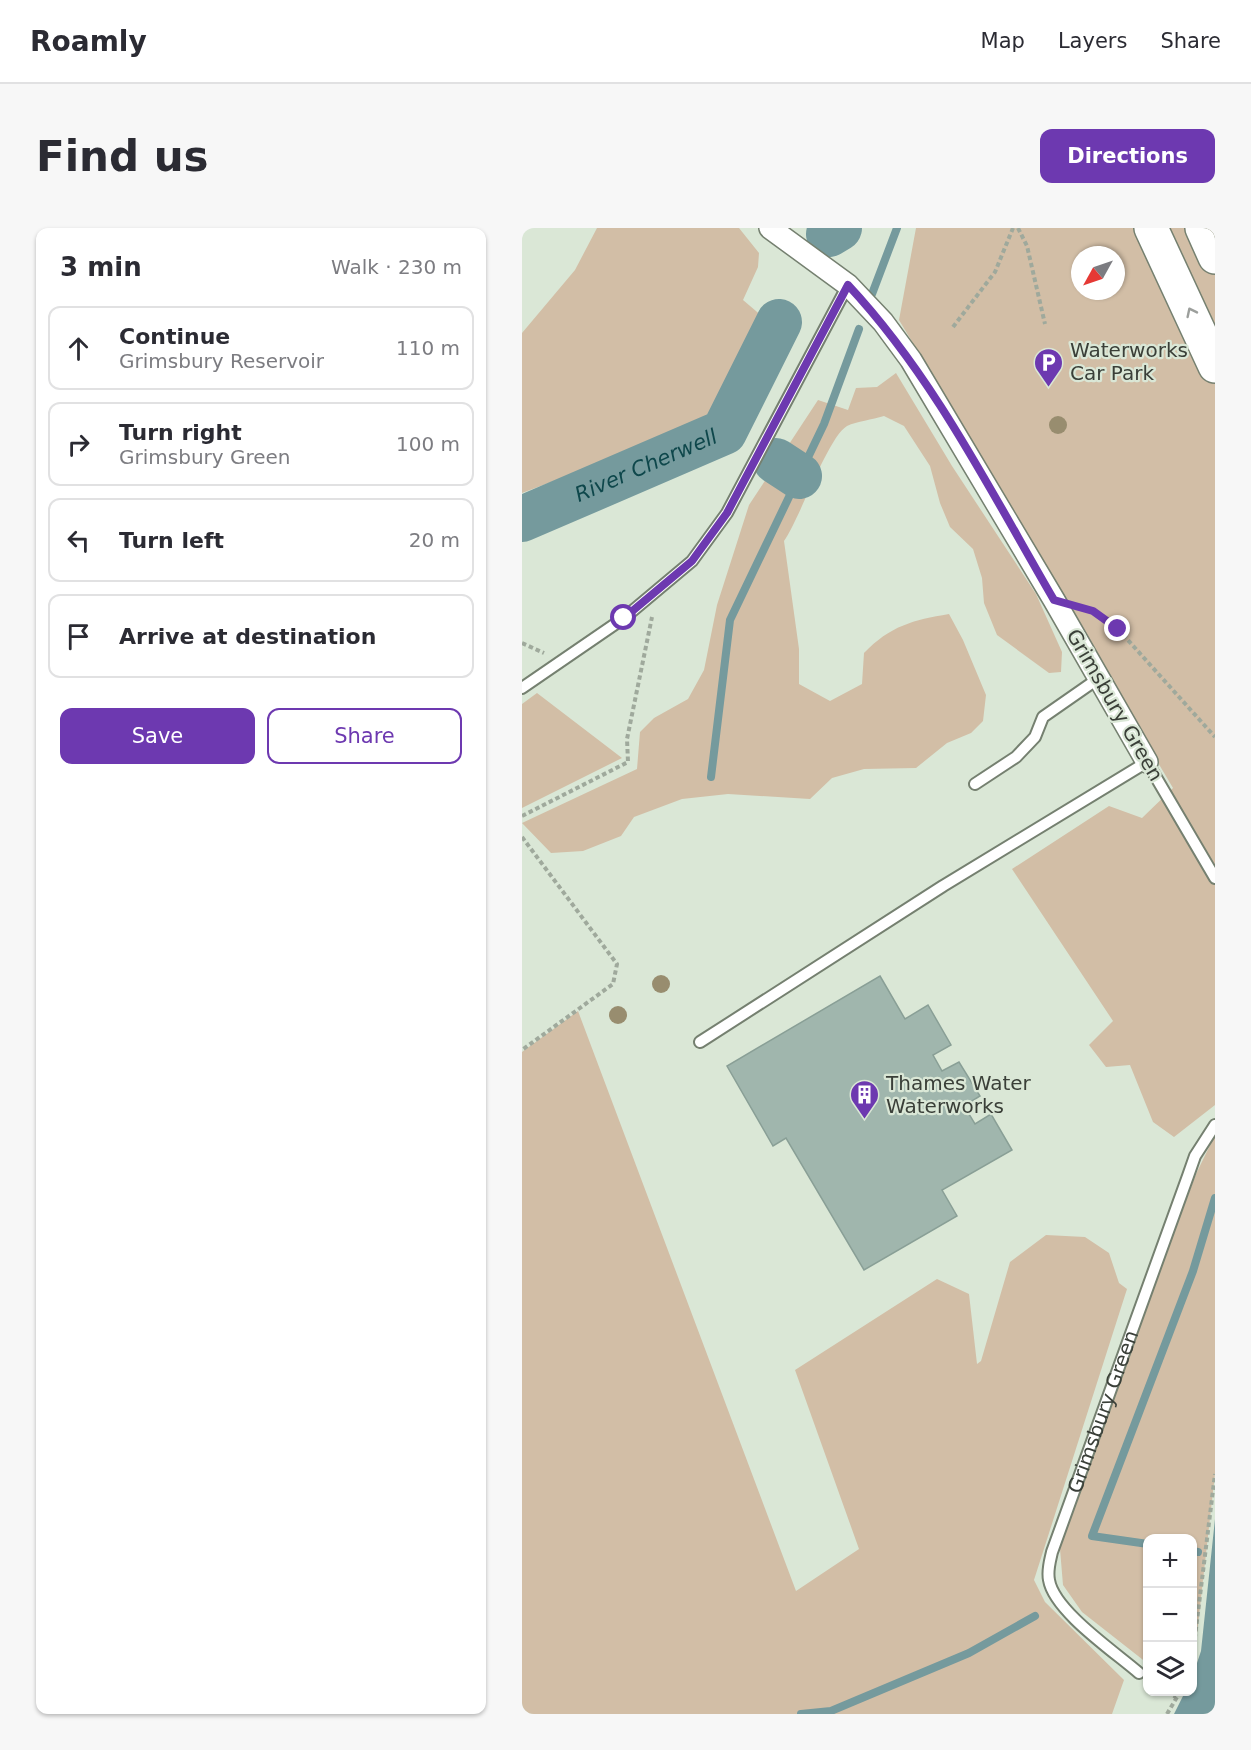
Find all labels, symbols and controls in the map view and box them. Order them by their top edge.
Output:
text: Roamly [30,25,147,58]
text: Map [981,29,1025,53]
text: Layers [1058,29,1127,53]
text: Share [1160,29,1221,53]
button: Directions [1040,129,1215,183]
text: Find us [36,132,209,181]
north arrow [1071,246,1125,300]
text: 3 min [60,252,142,282]
text: Walk · 230 m [331,255,462,279]
one-way arrow [1187,308,1198,319]
text: Continue [119,324,230,349]
icon: ahead [62,332,95,365]
text: 110 m [396,336,460,360]
place label: Waterworks Car Park [1070,338,1188,385]
parking icon: Waterworks Car Park [1033,346,1065,388]
text: Grimsbury Reservoir [119,349,324,373]
text: Turn right [119,420,242,445]
water label: River Cherwell [571,424,721,507]
icon: right [62,428,95,461]
text: 100 m [396,432,460,456]
text: Grimsbury Green [119,445,291,469]
icon: left [62,524,95,557]
text: Turn left [119,528,224,553]
text: 20 m [409,528,460,552]
route start [610,604,636,630]
route end [1104,615,1130,641]
icon: arrive [62,620,95,653]
text: Arrive at destination [119,624,376,649]
street label: Grimsbury Green [1062,625,1168,785]
button: Save [60,708,255,764]
button: Share [267,708,462,764]
place label: Thames Water Waterworks [885,1071,1032,1118]
building icon: Thames Water Waterworks [849,1078,881,1120]
street label: Grimsbury Green [1062,1327,1143,1496]
map controls [1143,1534,1197,1696]
button: + [1143,1534,1197,1588]
button: − [1143,1588,1197,1642]
button: layers [1143,1642,1197,1696]

